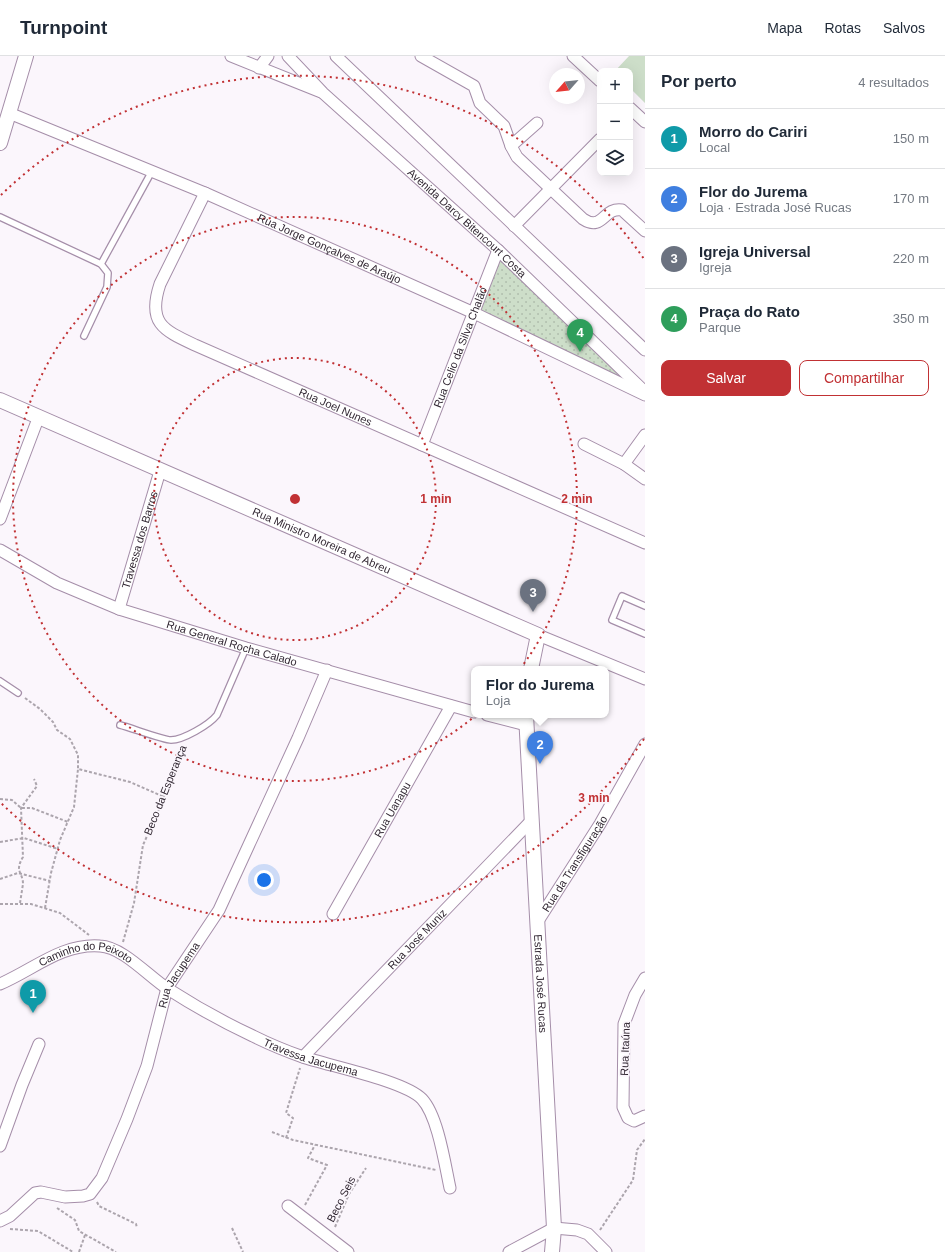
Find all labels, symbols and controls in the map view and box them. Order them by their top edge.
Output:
text: Turnpoint [20,17,107,38]
text: Mapa [767,20,802,36]
text: Rotas [824,20,861,36]
text: Salvos [883,20,925,36]
north arrow [549,68,585,104]
map controls [597,68,633,176]
button: + [597,68,633,104]
text: Por perto [661,72,737,91]
text: 4 resultados [858,75,929,90]
button: − [597,104,633,140]
text: Morro do Cariri [699,123,807,140]
text: 1 [670,131,678,146]
text: 150 m [893,131,929,146]
button: layers [597,140,633,176]
text: Local [699,140,730,155]
street label: Avenida Darcy Bitencourt Costa [405,166,529,281]
text: Flor do Jurema [699,183,807,200]
text: 2 [670,191,678,206]
text: 170 m [893,191,929,206]
text: Loja · Estrada José Rucas [699,200,851,215]
street label: Rua Jorge Gonçalves de Araújo [256,211,403,286]
text: Igreja Universal [699,243,811,260]
text: 3 [670,251,678,266]
text: 220 m [893,251,929,266]
text: Igreja [699,260,732,275]
street label: Rua Celio da Silva Chalão [431,285,489,409]
text: Praça do Rato [699,303,800,320]
text: 4 [670,311,678,326]
text: 350 m [893,311,929,326]
pin: 4 [567,319,593,352]
text: Parque [699,320,741,335]
button: Salvar [661,360,791,396]
button: Compartilhar [799,360,929,396]
street label: Rua Joel Nunes [297,386,374,428]
street label: Travessa dos Barros [119,489,160,590]
centre of rings [288,492,302,506]
text: 1 min [420,492,452,506]
text: 2 min [561,492,593,506]
street label: Rua Ministro Moreira de Abreu [251,505,393,576]
pin: 3 [520,579,546,612]
street label: Rua General Rocha Calado [165,618,298,668]
popup [471,666,609,718]
text: Flor do Jurema [486,676,594,693]
text: Loja [486,693,510,708]
pin: 2 [527,731,553,764]
street label: Beco da Esperança [141,742,189,837]
street label: Rua Uanapu [372,780,413,839]
text: 3 min [578,791,610,805]
street label: Rua da Transfiguração [540,814,609,914]
your location [254,870,274,890]
street label: Rua José Muniz [385,906,449,972]
street label: Estrada José Rucas [532,934,549,1034]
street label: Rua Jacupema [156,939,202,1009]
text: Caminho do Peixoto [36,940,135,969]
street label: Caminho do Peixoto [35,958,135,972]
pin: 1 [20,980,46,1013]
street label: Rua Itaúna [618,1021,632,1076]
street label: Travessa Jacupema [262,1036,360,1078]
street label: Beco Seis [324,1174,358,1224]

